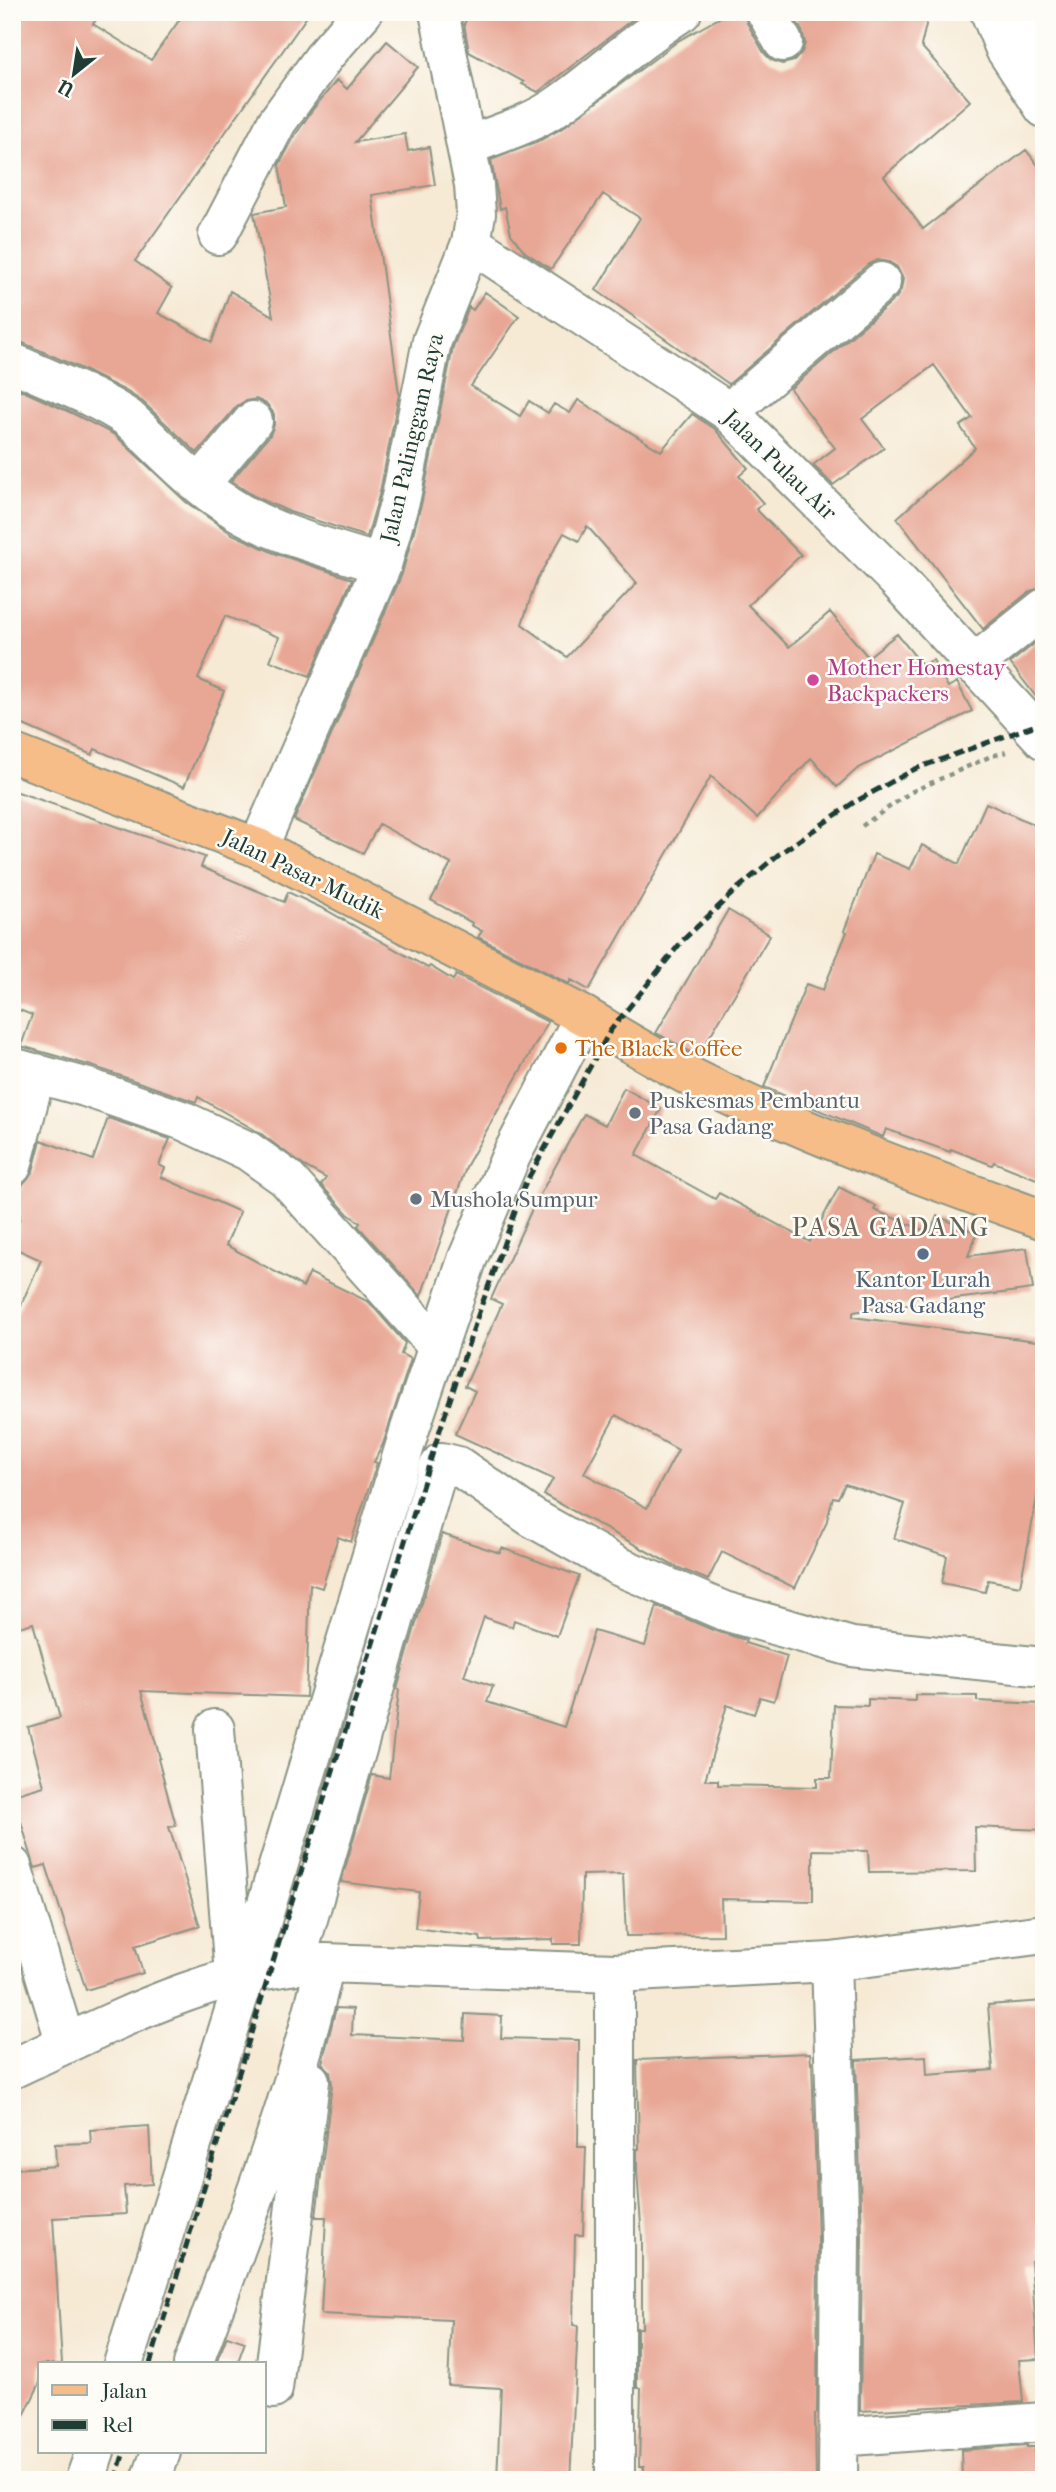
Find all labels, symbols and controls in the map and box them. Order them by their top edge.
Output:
north arrow [38,38,108,108]
text: U [54,75,79,102]
street label: Jalan Palinggam Raya [374,330,449,547]
street label: Jalan Pulau Air [716,403,843,526]
place label: Mother Homestay Backpackers [827,654,1006,707]
marker: Mother Homestay Backpackers [805,672,821,688]
street label: Jalan Pasar Mudik [216,822,390,925]
place label: The Black Coffee [575,1035,742,1062]
marker: The Black Coffee [553,1040,569,1056]
place label: Puskesmas Pembantu Pasa Gadang [649,1087,860,1140]
marker: Puskesmas Pembantu Pasa Gadang [627,1105,643,1121]
place label: Mushola Sumpur [430,1186,598,1213]
marker: Mushola Sumpur [408,1191,424,1207]
district label: PASA GADANG [792,1212,990,1243]
marker: Kantor Lurah Pasa Gadang [915,1246,931,1262]
place label: Kantor Lurah Pasa Gadang [855,1266,991,1319]
legend [38,2362,266,2454]
text: Jalan [100,2379,147,2403]
text: Rel [102,2413,133,2437]

